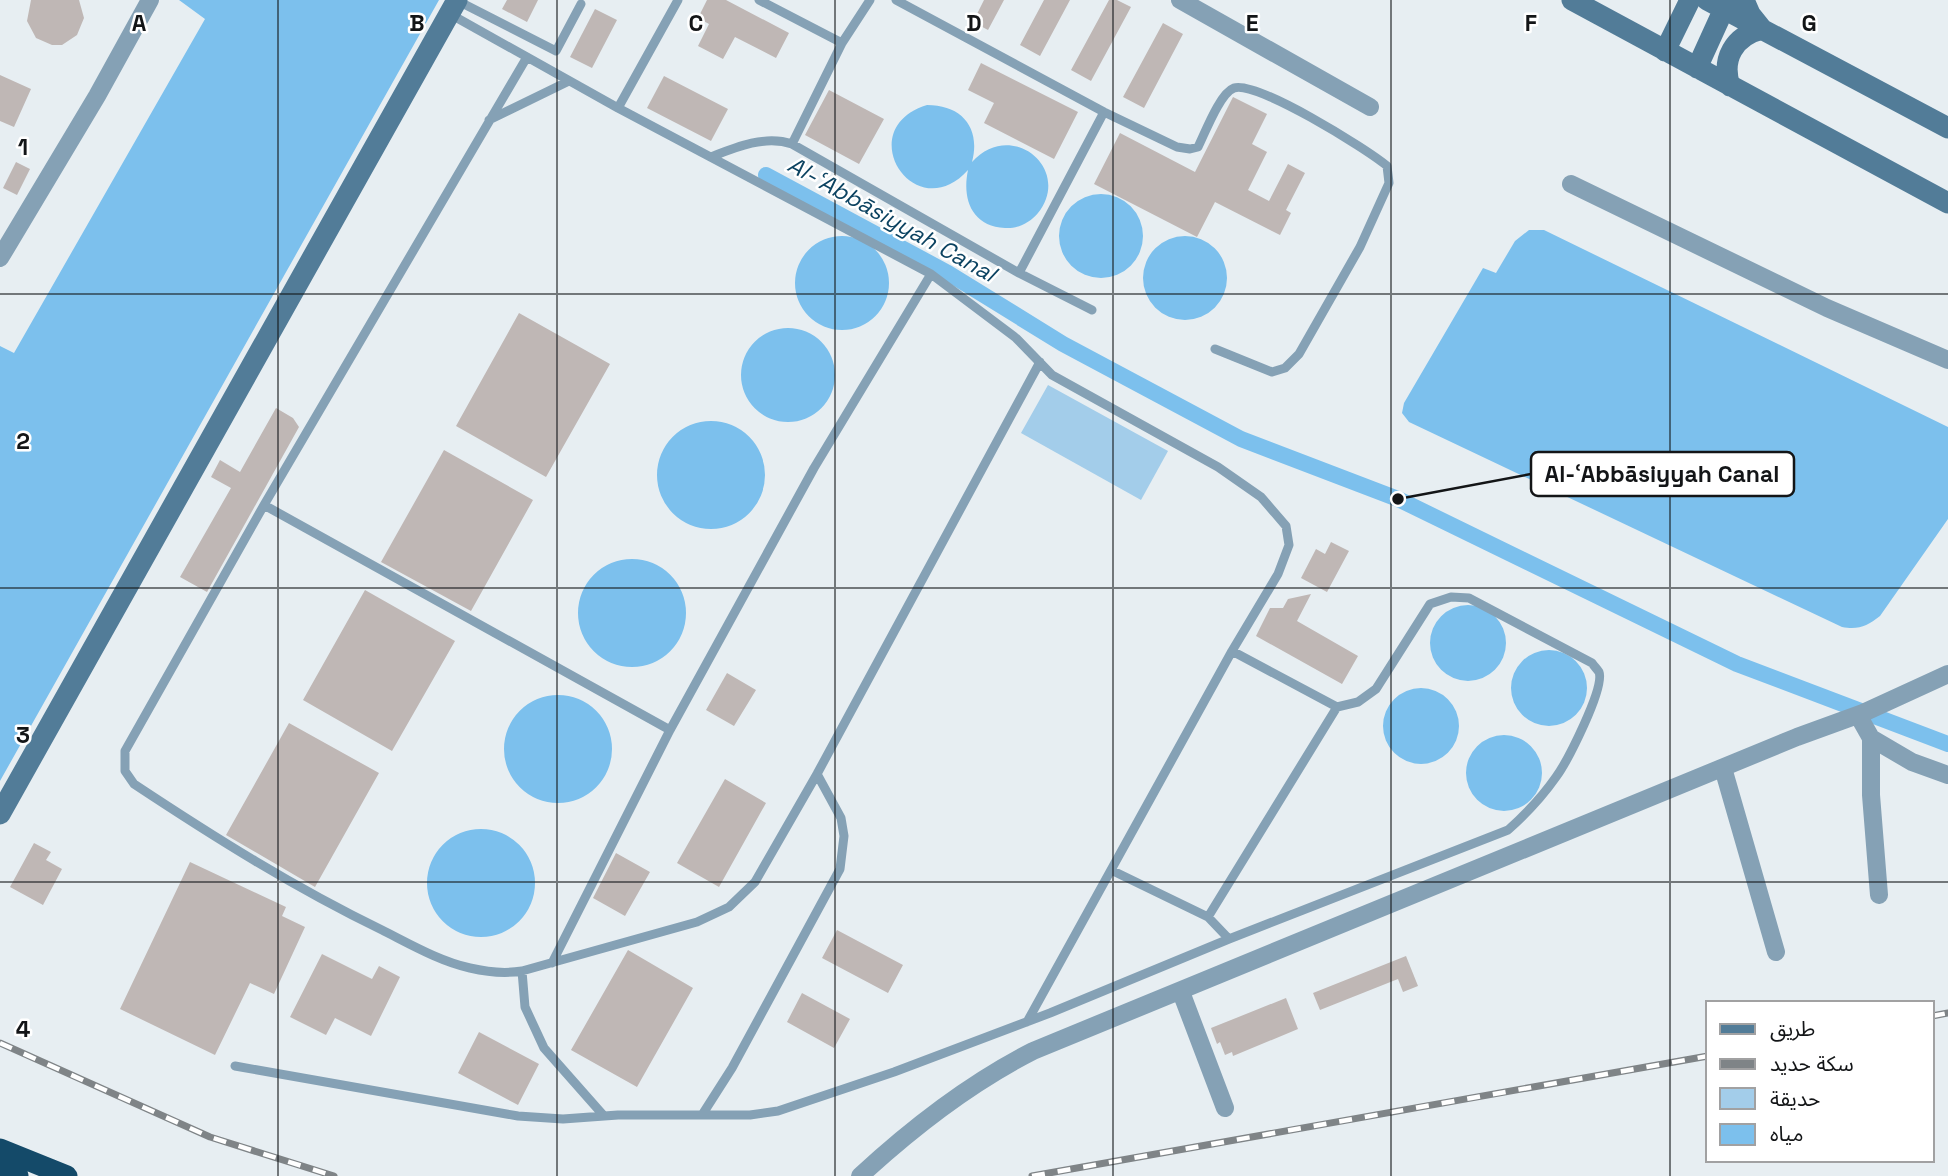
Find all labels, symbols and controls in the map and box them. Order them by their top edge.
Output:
text: A [132,8,147,38]
text: B [409,8,425,38]
text: C [689,8,703,38]
text: D [966,8,982,38]
text: E [1246,8,1258,38]
text: F [1525,8,1537,38]
text: G [1801,8,1817,38]
text: 1 [18,132,28,162]
water label: Al-ʿAbbāsiyyah Canal [783,149,1003,290]
text: 2 [16,426,30,456]
callout: Al-ʿAbbāsiyyah Canal [1531,452,1794,496]
text: Al-ʿAbbāsiyyah Canal [1545,459,1779,489]
text: 3 [16,720,30,750]
legend [1706,1001,1934,1162]
text: 4 [16,1014,31,1044]
text: طريق [1770,1015,1815,1042]
text: سكة حديد [1770,1050,1854,1077]
text: حديقة [1770,1085,1820,1112]
text: مياه [1770,1120,1803,1147]

